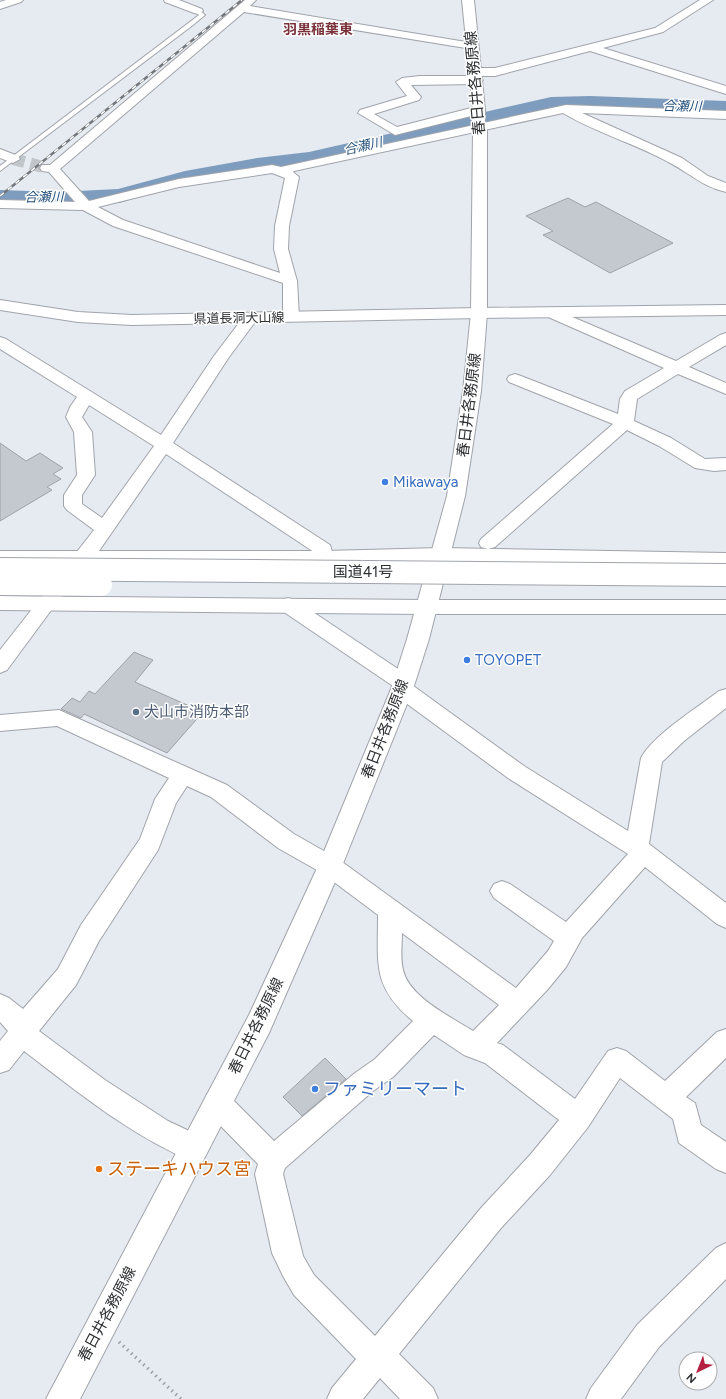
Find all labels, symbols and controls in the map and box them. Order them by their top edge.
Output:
district label: 羽黒稲葉東 [283,21,353,38]
street label: 春日井各務原線 [461,30,489,136]
water label: 合瀬川 [662,98,704,114]
water label: 合瀬川 [342,134,386,158]
water label: 合瀬川 [24,189,66,205]
street label: 県道長洞犬山線 [193,310,285,326]
street label: 春日井各務原線 [454,352,484,458]
place label: Mikawaya [393,473,458,491]
marker: Mikawaya [380,477,390,487]
street label: 国道41号 [333,563,393,581]
place label: TOYOPET [475,651,542,669]
marker: TOYOPET [462,655,472,665]
street label: 春日井各務原線 [358,677,412,781]
place label: 犬山市消防本部 [144,703,249,721]
marker: 犬山市消防本部 [131,707,141,717]
street label: 春日井各務原線 [225,975,287,1077]
place label: ファミリーマート [323,1078,467,1100]
marker: ファミリーマート [310,1084,320,1094]
place label: ステーキハウス宮 [107,1158,251,1180]
marker: ステーキハウス宮 [94,1164,104,1174]
street label: 春日井各務原線 [74,1263,140,1365]
north arrow [678,1351,718,1391]
text: N [684,1370,699,1386]

